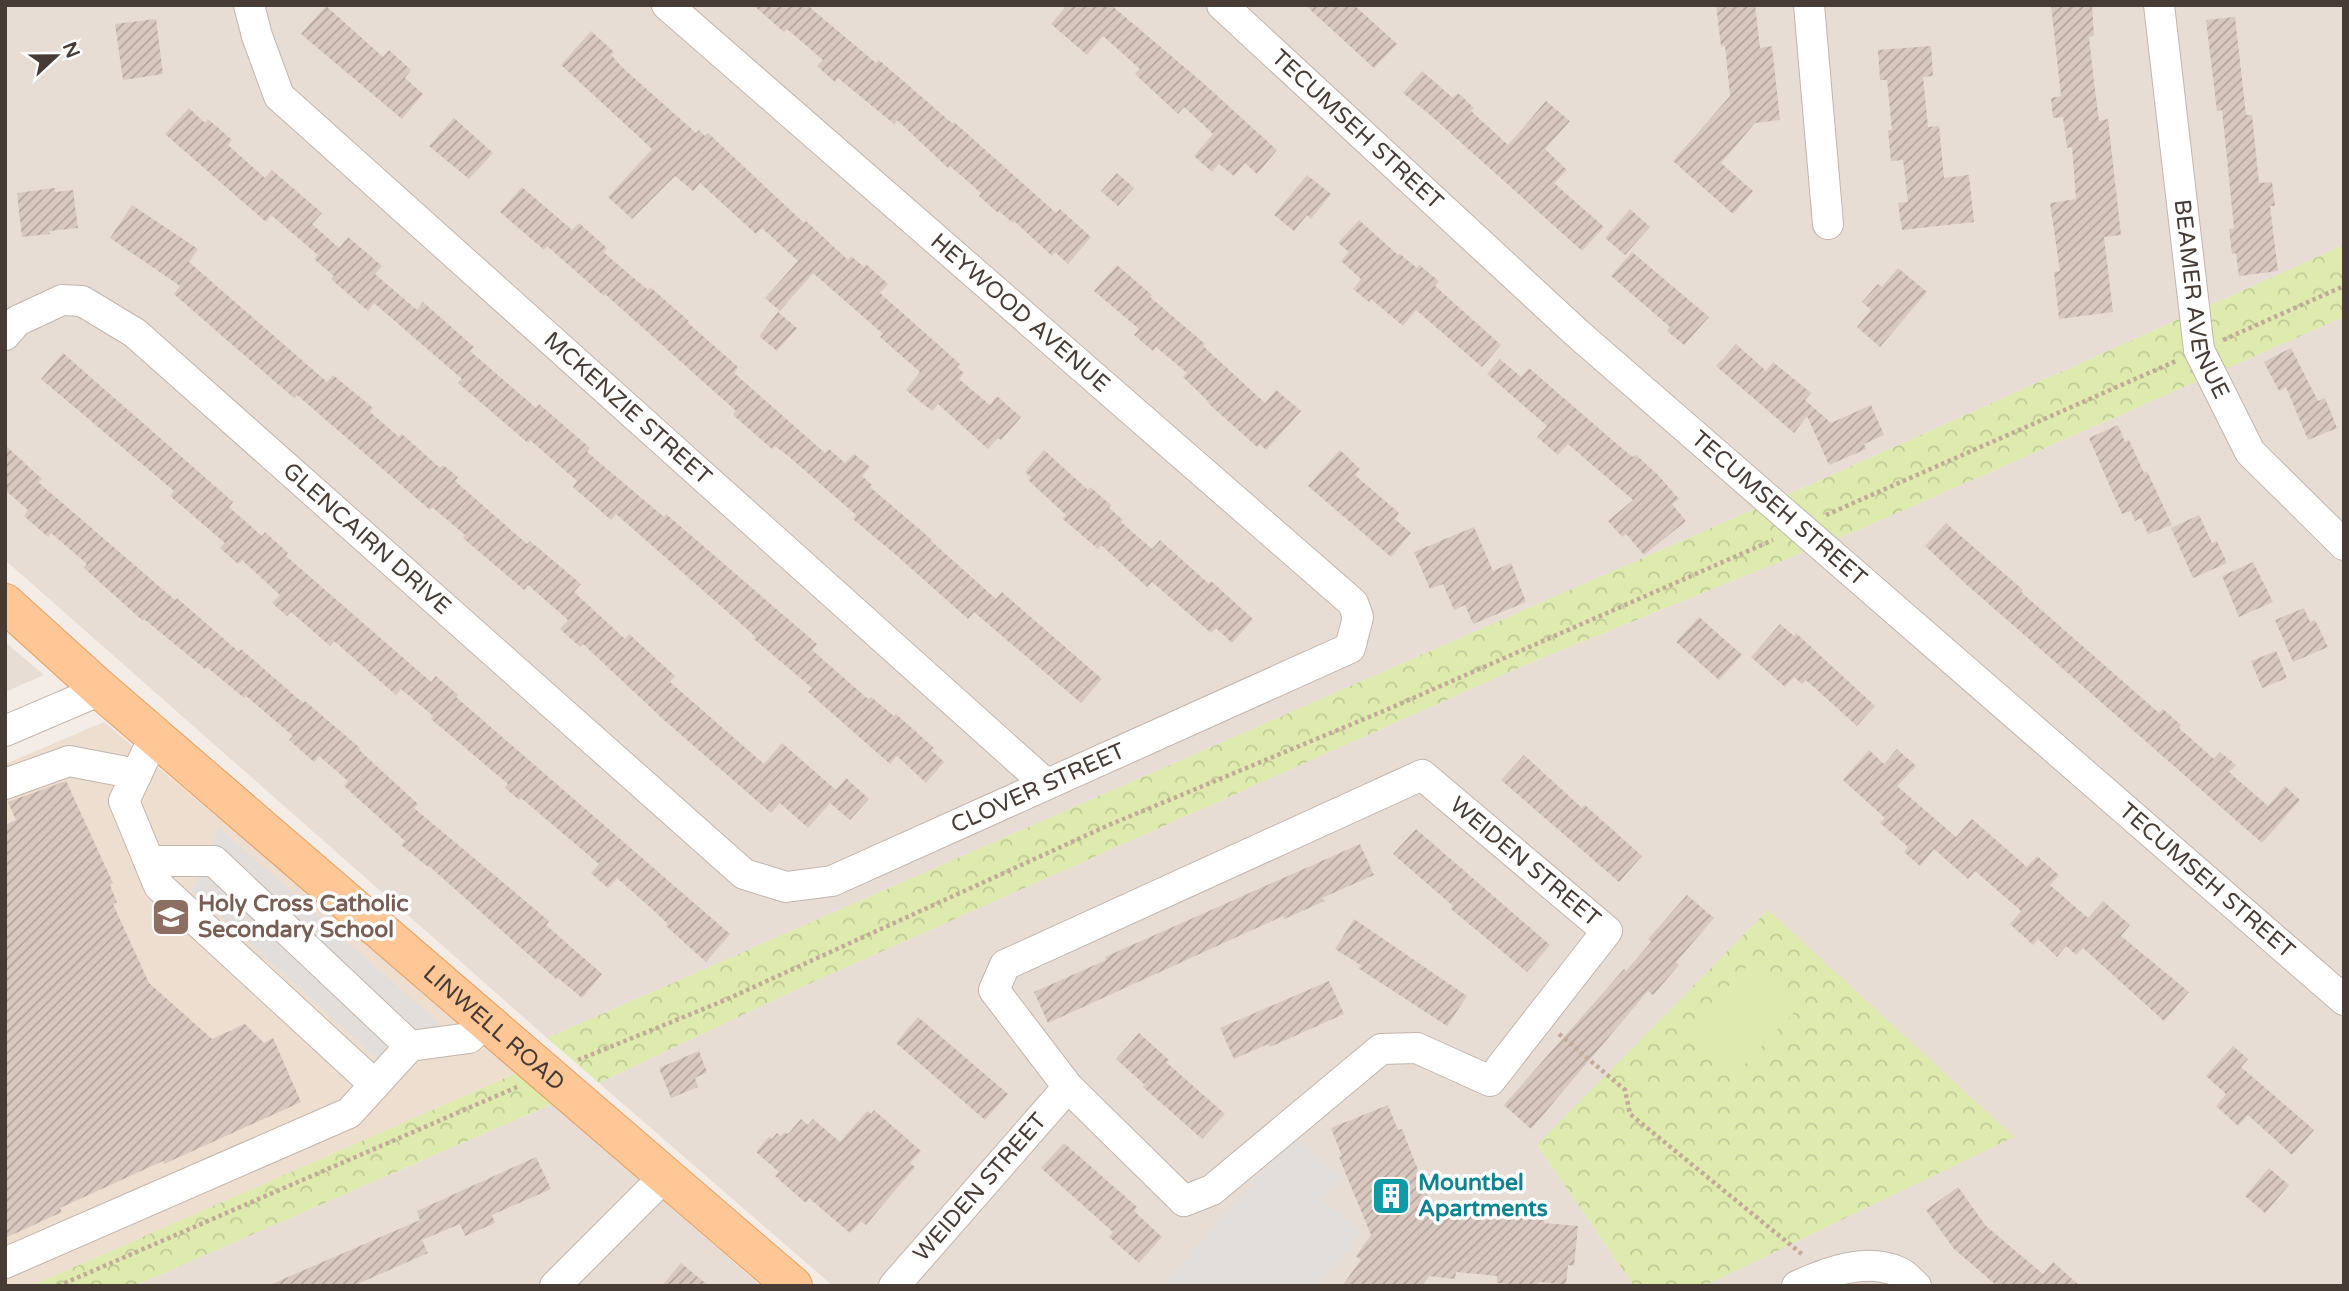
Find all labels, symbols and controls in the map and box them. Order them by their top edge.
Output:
north arrow [21,21,91,91]
text: N [58,39,84,61]
street label: TECUMSEH STREET [1266,44,1449,216]
street label: BEAMER AVENUE [2168,198,2235,404]
street label: HEYWOOD AVENUE [925,228,1115,398]
street label: MCKENZIE STREET [538,326,717,491]
street label: TECUMSEH STREET [1685,425,1872,593]
street label: GLENCAIRN DRIVE [277,457,457,621]
street label: CLOVER STREET [947,737,1129,840]
street label: WEIDEN STREET [1444,791,1606,933]
street label: TECUMSEH STREET [2113,797,2300,965]
place label: Holy Cross Catholic Secondary School [198,890,409,944]
school or university icon: Holy Cross Catholic Secondary School [150,896,192,938]
street label: LINWELL ROAD [417,960,570,1097]
street label: WEIDEN STREET [908,1107,1053,1267]
place label: Mountbel Apartments [1418,1169,1548,1223]
building icon: Mountbel Apartments [1370,1175,1412,1217]

